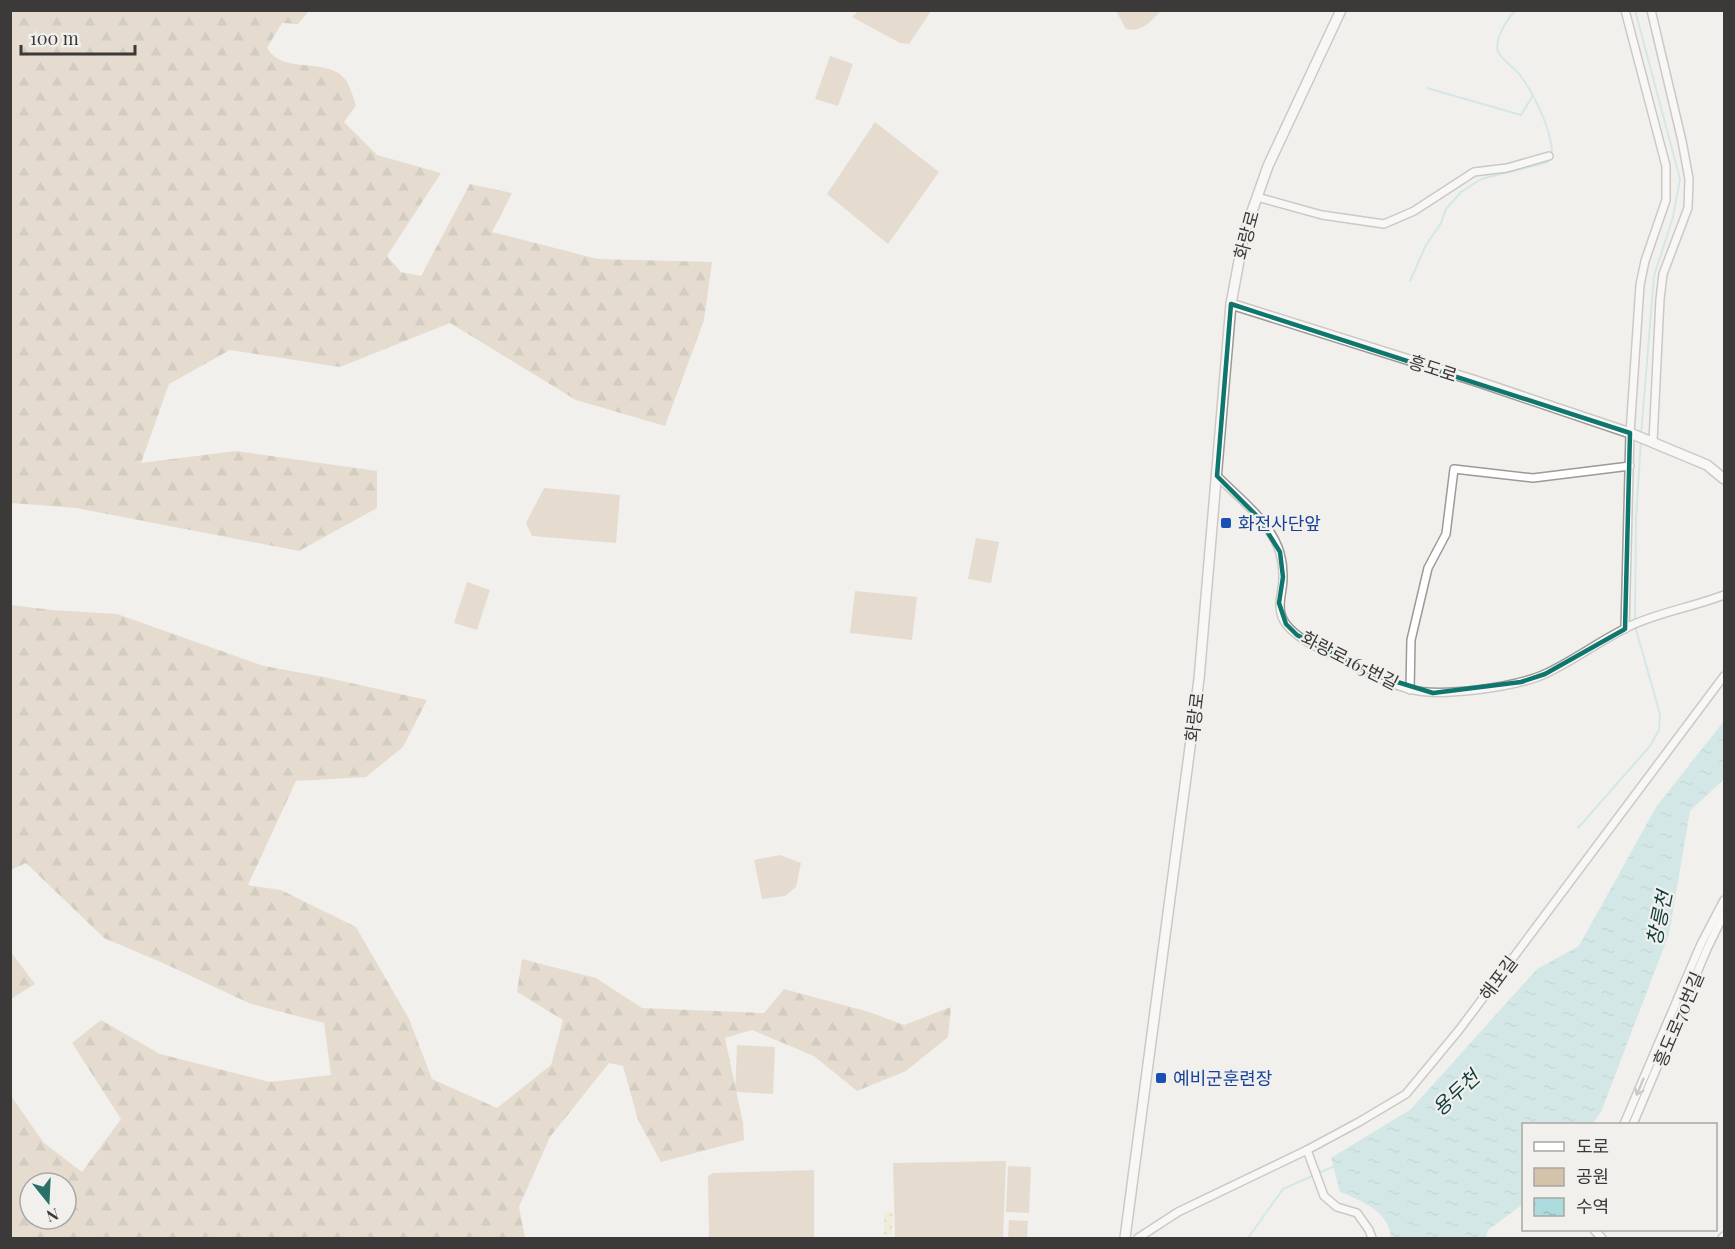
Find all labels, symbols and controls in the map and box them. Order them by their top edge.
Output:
scale bar [21,18,135,56]
text: 100 m [30,26,79,50]
street label: 화랑로 [1228,208,1264,262]
street label: 흥도로 [1406,349,1460,387]
place label: 화전사단앞 [1238,511,1321,535]
marker: 화전사단앞 [1219,516,1233,530]
street label: 화랑로165번길 [1297,625,1403,695]
street label: 화랑로 [1179,691,1209,743]
water label: 창릉천 [1639,886,1677,948]
street label: 해포길 [1473,951,1523,1005]
street label: 흥도로70번길 [1647,968,1709,1070]
water label: 용두천 [1426,1062,1486,1121]
place label: 예비군훈련장 [1173,1066,1272,1090]
marker: 예비군훈련장 [1154,1071,1168,1085]
one-way arrow [1634,1077,1645,1096]
legend [1522,1123,1717,1231]
text: 도로 [1576,1134,1609,1158]
text: 공원 [1576,1164,1609,1188]
north arrow [18,1171,78,1231]
text: 수역 [1576,1194,1609,1218]
text: N [44,1204,62,1228]

